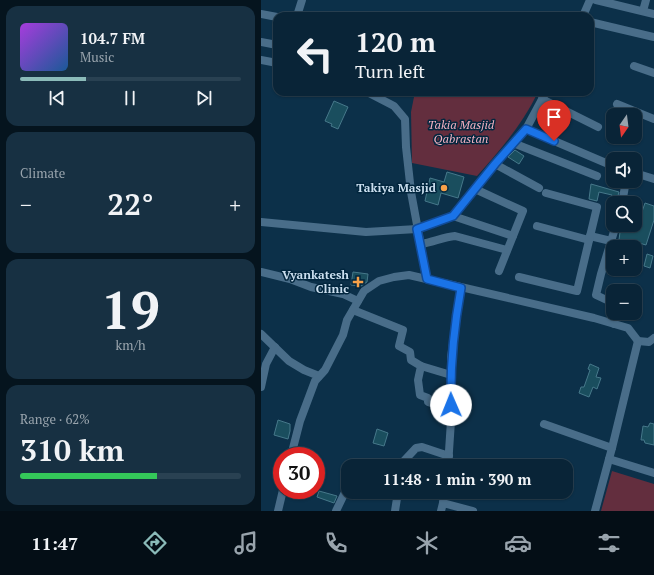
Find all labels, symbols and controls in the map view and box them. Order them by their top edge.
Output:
text: 120 m [355,23,436,60]
text: 104.7 FM [80,28,145,48]
icon: left [289,28,341,80]
text: Music [80,48,114,66]
text: Turn left [355,59,425,83]
icon: previous [46,87,68,109]
icon: pause [119,87,141,109]
icon: next [193,87,215,109]
pin [537,100,571,141]
icon: arrive [543,106,565,128]
north arrow [606,108,642,144]
map controls [606,108,642,320]
park label: Takia Masjid Qabrastan [428,117,495,146]
button: sound [606,152,642,188]
text: Climate [20,164,65,182]
place label: Takiya Masjid [356,180,437,195]
marker: Takiya Masjid [439,183,449,193]
text: 22° [107,184,154,224]
text: − [20,190,32,219]
text: + [229,190,241,219]
button: search [606,196,642,232]
button: + [606,240,642,276]
place label: Vyankatesh Clinic [282,267,349,296]
text: 19 [101,275,160,344]
marker: Vyankatesh Clinic [352,276,364,288]
button: − [606,284,642,320]
text: km/h [115,336,146,354]
position arrow [430,384,472,426]
text: Range · 62% [20,410,90,428]
text: 310 km [20,430,124,470]
speed limit sign: 30 [273,447,325,499]
text: 11:48 · 1 min · 390 m [383,469,531,489]
icon: directions [141,529,169,557]
icon: music [232,529,260,557]
icon: phone [322,529,350,557]
icon: climate [413,529,441,557]
icon: car [504,529,532,557]
icon: filters [595,529,623,557]
text: 11:47 [31,531,78,555]

